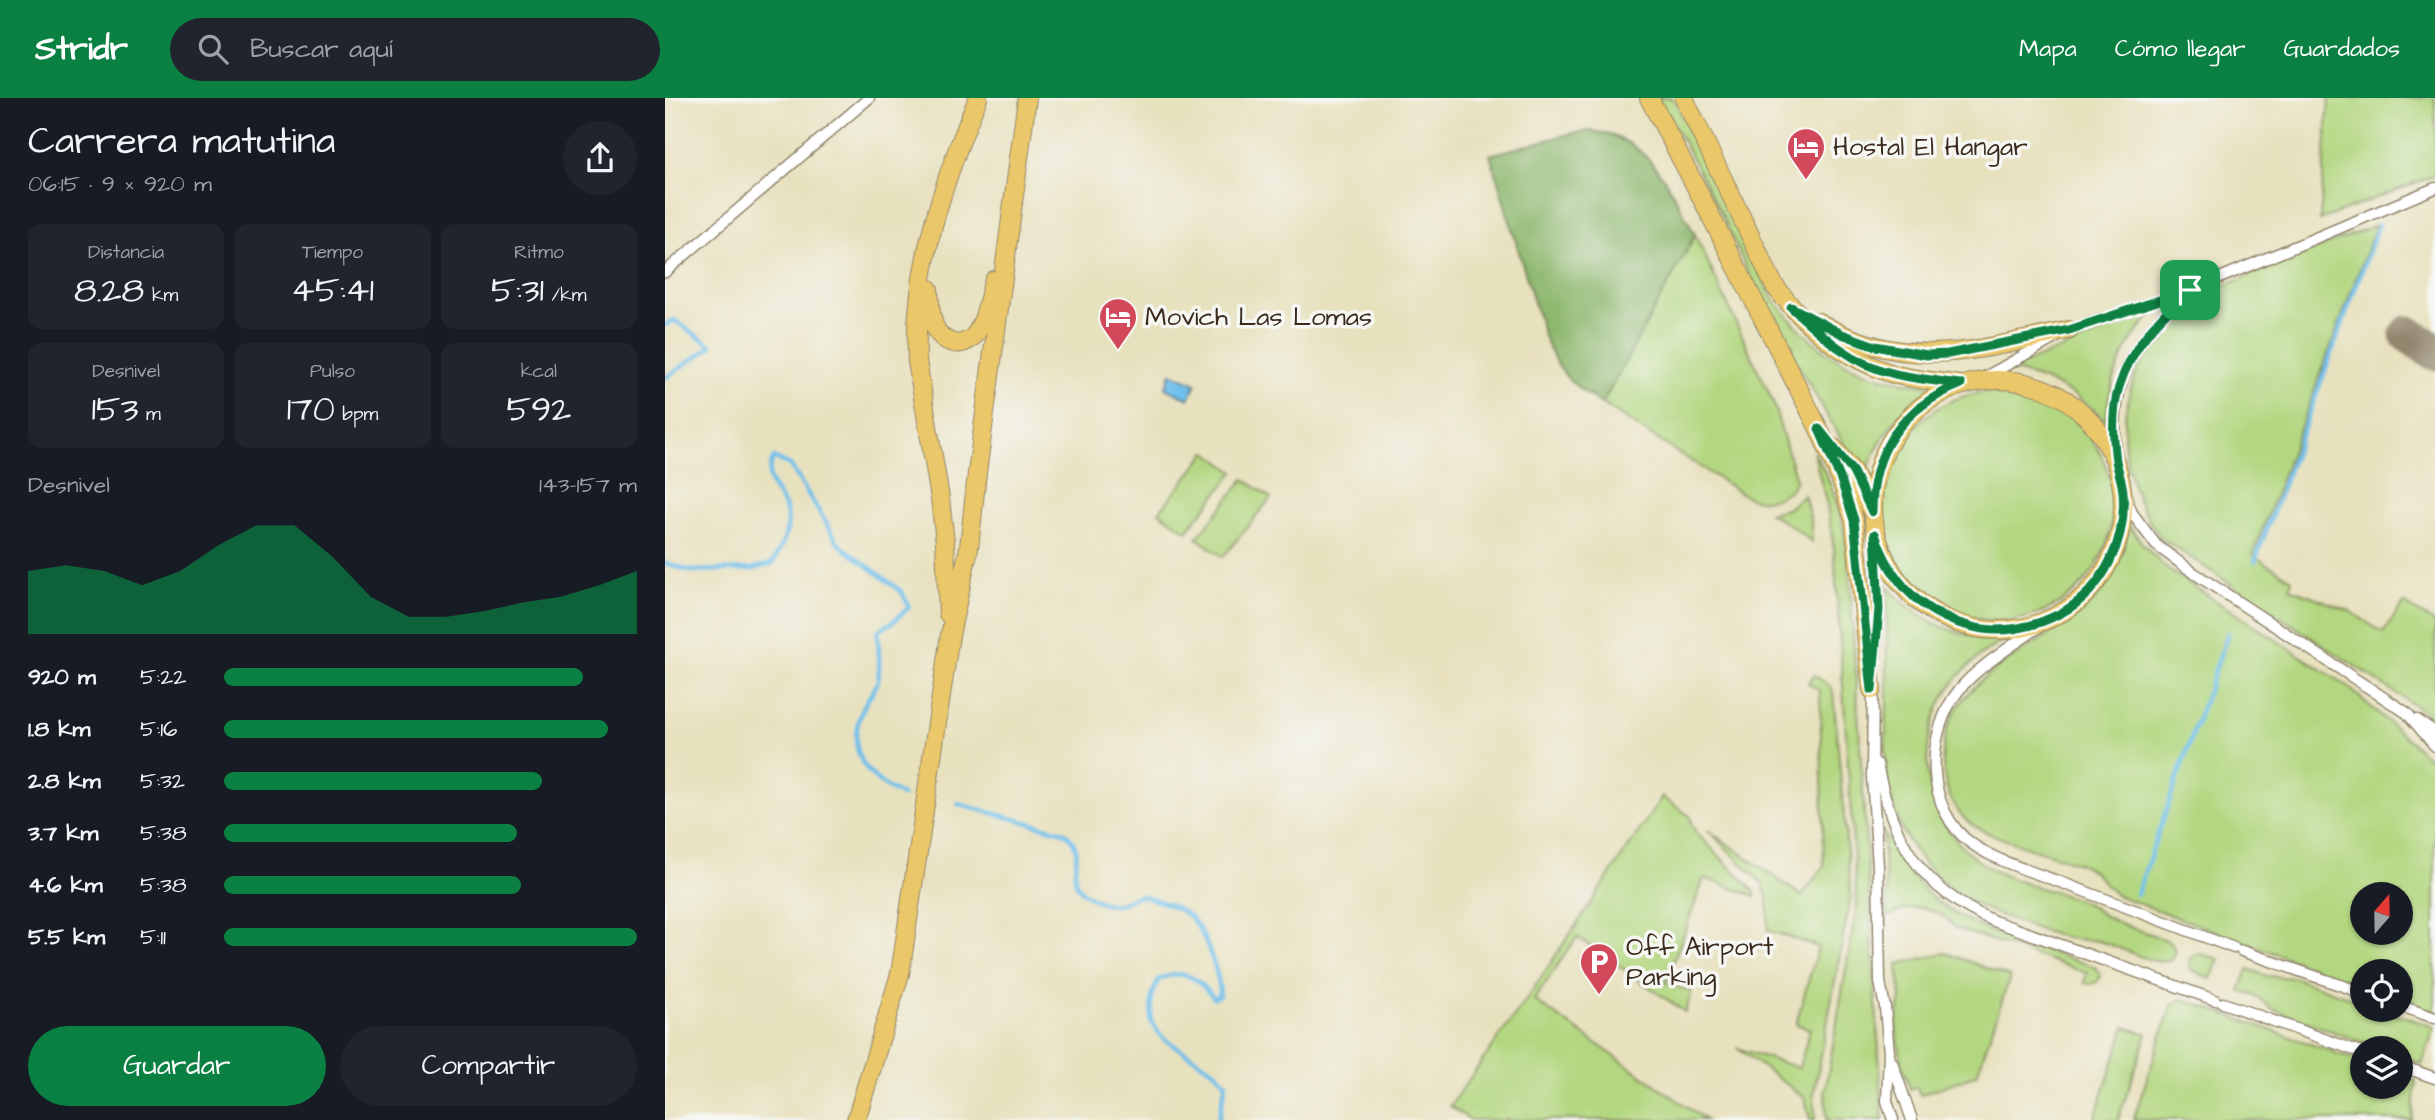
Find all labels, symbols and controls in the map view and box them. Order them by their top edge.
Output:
search box [170,18,660,81]
text: Stridr [35,26,128,72]
icon: search [194,30,232,68]
text: Buscar aquí [250,31,393,67]
text: Mapa [2019,32,2077,66]
text: Cómo llegar [2115,32,2245,66]
text: Guardados [2283,32,2400,66]
text: Carrera matutina [28,116,335,168]
button: share [563,121,637,195]
hotel icon: Hostal El Hangar [1785,126,1827,181]
place label: Hostal El Hangar [1833,129,2028,167]
text: 06:15 · 9 × 920 m [28,168,212,200]
text: Distancia [88,239,164,266]
text: Tiempo [302,239,363,266]
text: Ritmo [514,239,564,266]
pin [2160,260,2220,320]
text: 8.28 [74,266,144,315]
text: 45:41 [291,266,374,315]
text: 5:31 [491,266,544,315]
icon: arrive [2171,271,2209,309]
text: km [144,282,178,309]
text: /km [544,282,587,309]
hotel icon: Movich Las Lomas [1097,296,1139,351]
place label: Movich Las Lomas [1145,299,1372,335]
text: Desnivel [92,358,160,385]
text: Pulso [310,358,355,385]
text: kcal [521,358,557,385]
text: 153 [91,385,139,434]
text: 170 [287,385,335,434]
text: 592 [506,385,571,434]
text: m [139,401,161,428]
text: bpm [335,401,378,428]
text: Desnivel [28,469,110,501]
text: 143–157 m [539,469,637,501]
text: 920 m [28,661,96,693]
text: 5:22 [140,661,186,693]
text: 1.8 km [28,713,90,745]
text: 5:16 [140,713,178,745]
text: 2.8 km [28,765,101,797]
text: 5:32 [140,765,185,797]
text: 3.7 km [28,817,98,849]
text: 5:38 [140,817,187,849]
text: 4.6 km [28,869,103,901]
text: 5:38 [140,869,187,901]
north arrow [2350,882,2413,945]
map controls [2350,882,2413,1099]
text: 5.5 km [28,921,105,953]
text: 5:11 [140,921,166,953]
place label: Off Airport Parking [1626,929,1774,997]
parking icon: Off Airport Parking [1578,941,1620,996]
button: locate [2350,959,2413,1022]
button: Guardar [28,1026,326,1106]
button: Compartir [340,1026,637,1106]
button: layers [2350,1036,2413,1099]

